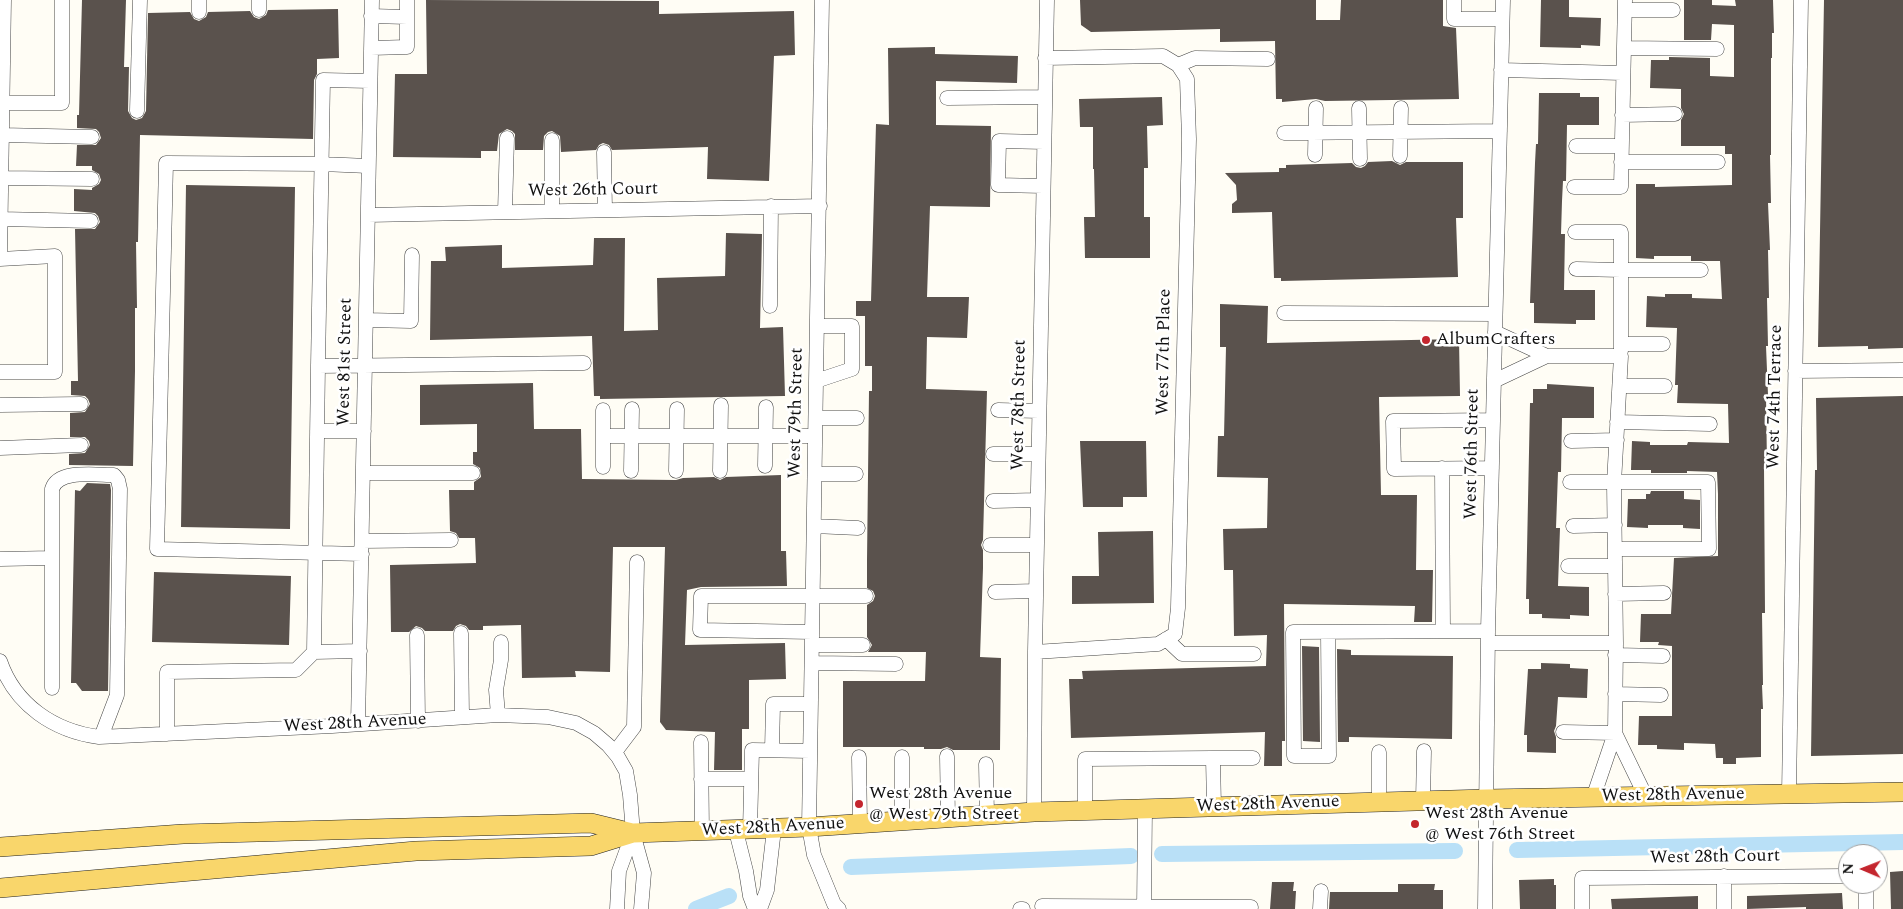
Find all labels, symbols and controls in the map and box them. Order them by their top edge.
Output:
street label: West 26th Court [528,179,658,203]
street label: West 77th Place [1153,288,1177,416]
street label: West 81st Street [334,298,358,426]
street label: West 74th Terrace [1764,325,1788,469]
place label: AlbumCrafters [1436,329,1555,351]
marker: AlbumCrafters [1420,334,1432,346]
street label: West 78th Street [1008,339,1032,471]
street label: West 79th Street [785,347,809,479]
street label: West 76th Street [1461,388,1485,520]
street label: West 28th Avenue [283,709,427,739]
place label: West 28th Avenue @ West 79th Street [869,783,1019,826]
street label: West 28th Avenue [1601,784,1745,808]
street label: West 28th Avenue [1196,792,1340,818]
marker: West 28th Avenue @ West 79th Street [853,798,865,810]
place label: West 28th Avenue @ West 76th Street [1425,803,1575,846]
street label: West 28th Avenue [701,813,845,843]
marker: West 28th Avenue @ West 76th Street [1409,818,1421,830]
north arrow [1838,844,1888,894]
street label: West 28th Court [1650,846,1780,870]
text: N [1838,863,1859,875]

